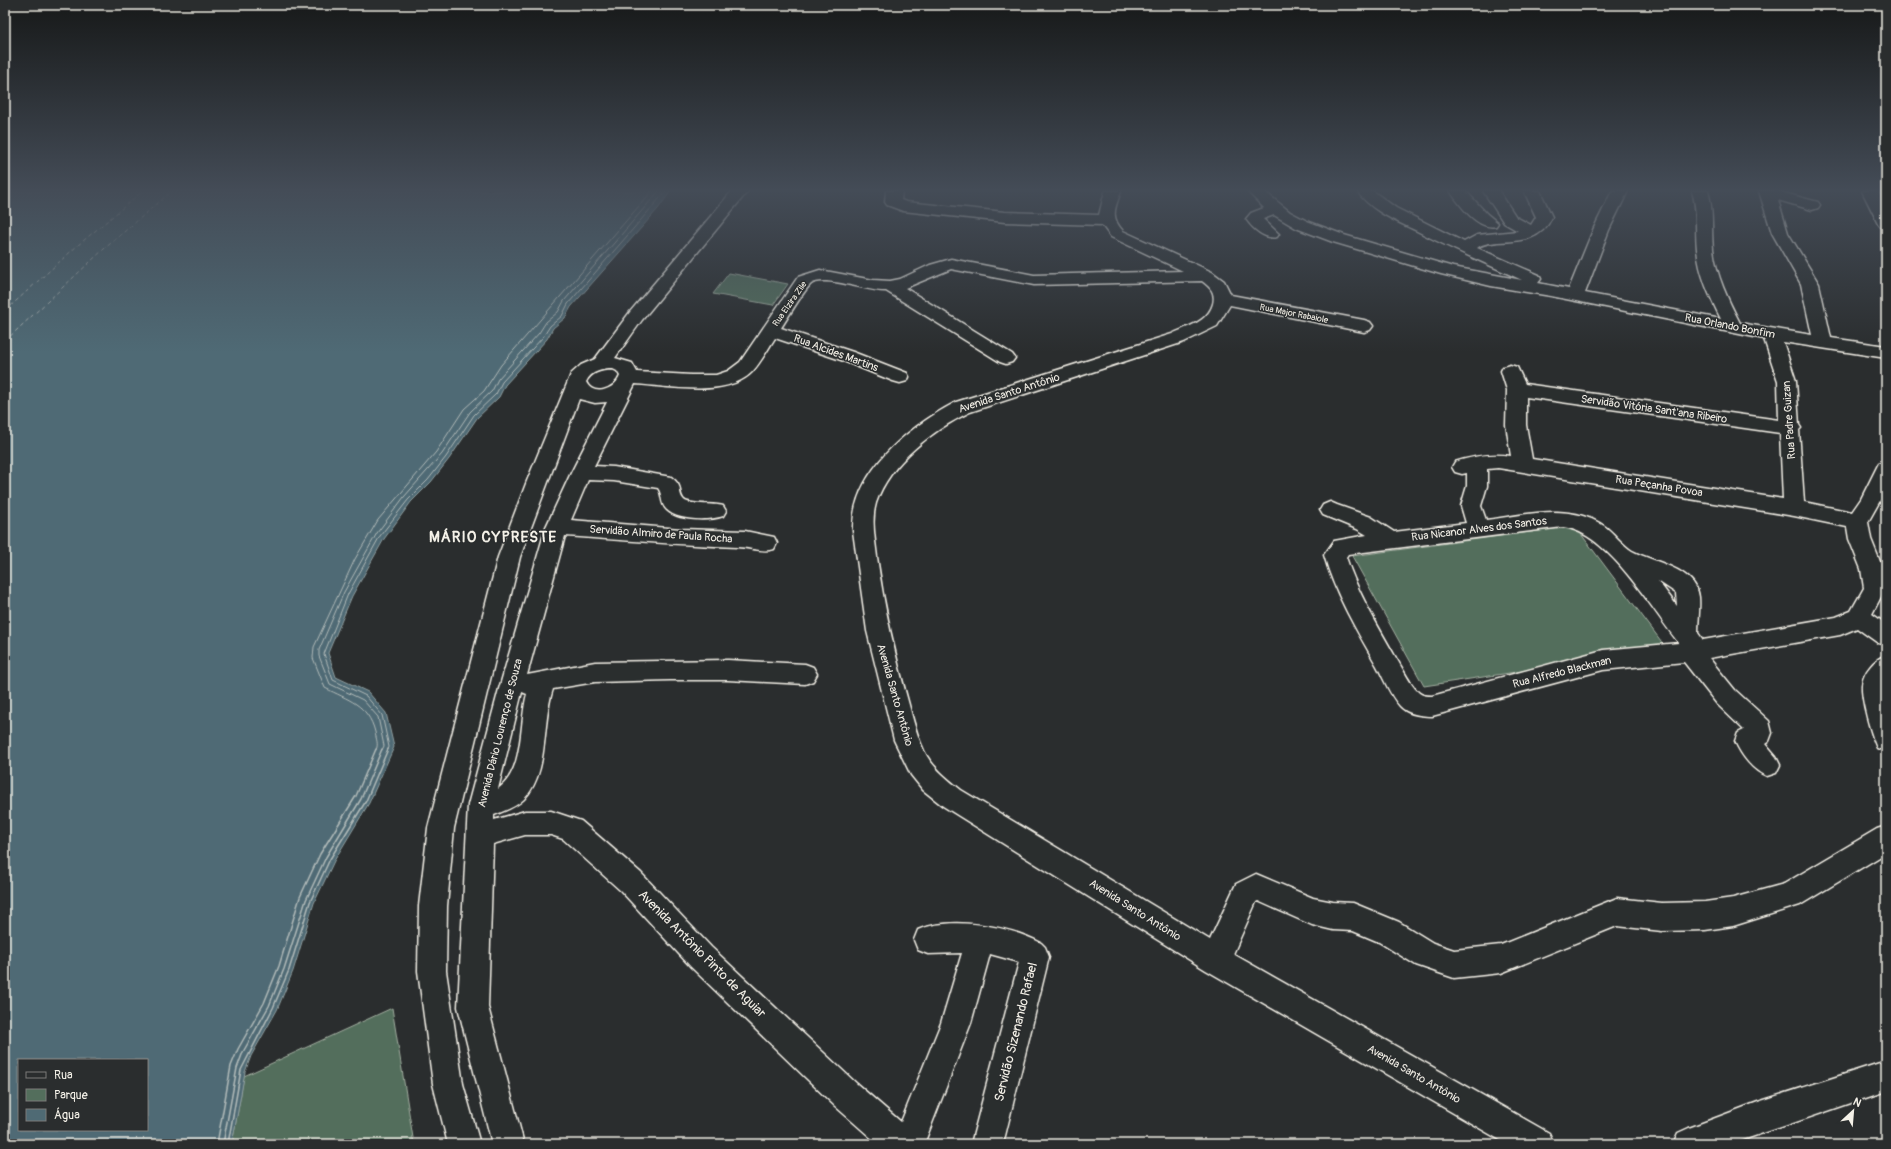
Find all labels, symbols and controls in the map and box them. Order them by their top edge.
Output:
street label: Rua Elzira Zile [770,279,810,329]
street label: Rua Major Rabaiole [1259,302,1330,326]
street label: Rua Orlando Bonfim [1684,311,1777,341]
street label: Rua Alcides Martins [792,332,880,374]
street label: Avenida Santo Antônio [957,370,1061,415]
street label: Rua Padre Guizan [1780,380,1798,460]
street label: Servidão Vitória Sant'ana Ribeiro [1580,392,1728,426]
street label: Rua Peçanha Povoa [1614,473,1704,499]
street label: Rua Nicanor Alves dos Santos [1411,514,1547,544]
street label: Servidão Almiro de Paula Rocha [589,523,733,545]
district label: MÁRIO CYPRESTE [429,528,557,547]
street label: Avenida Santo Antônio [874,642,916,748]
street label: Rua Alfredo Blackman [1511,653,1613,691]
street label: Avenida Dário Lourenço de Souza [475,657,525,809]
street label: Avenida Santo Antônio [1087,877,1183,944]
street label: Avenida Antônio Pinto de Aguiar [635,887,769,1021]
street label: Servidão Sizenando Rafael [991,961,1041,1103]
street label: Avenida Santo Antônio [1365,1042,1463,1106]
legend [18,1059,148,1131]
text: Rua [54,1068,73,1083]
text: Parque [54,1088,88,1103]
north arrow [1833,1091,1873,1131]
text: N [1851,1095,1864,1110]
text: Água [54,1107,80,1123]

